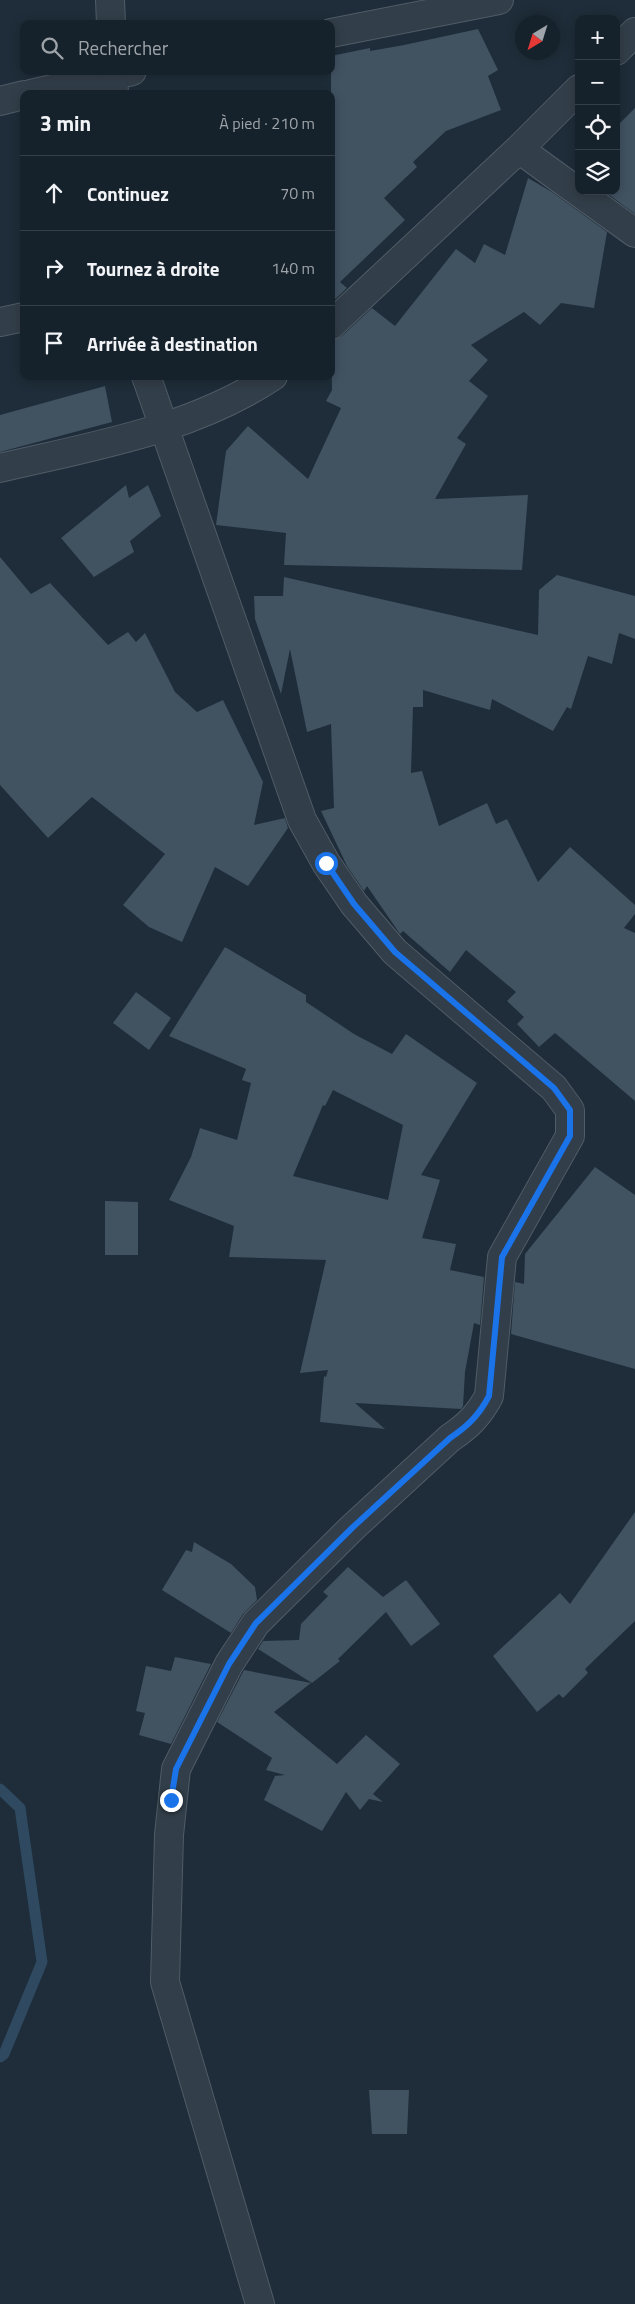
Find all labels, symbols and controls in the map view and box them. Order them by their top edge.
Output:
north arrow [515,15,560,60]
map controls [575,15,620,195]
button: + [575,15,620,60]
search box [20,20,335,75]
text: Rechercher [78,33,168,62]
icon: search [38,34,66,62]
button: − [575,60,620,105]
button: locate [575,105,620,150]
text: 3 min [40,107,91,139]
text: À pied · 210 m [219,111,315,135]
button: layers [575,150,620,195]
icon: ahead [40,179,68,207]
text: Continuez [87,179,169,208]
text: 70 m [280,181,315,205]
icon: right [40,254,68,282]
text: Tournez à droite [87,254,219,283]
text: 140 m [271,256,315,280]
icon: arrive [40,329,68,357]
text: Arrivée à destination [87,329,258,358]
route start [315,852,338,875]
route end [160,1789,183,1812]

